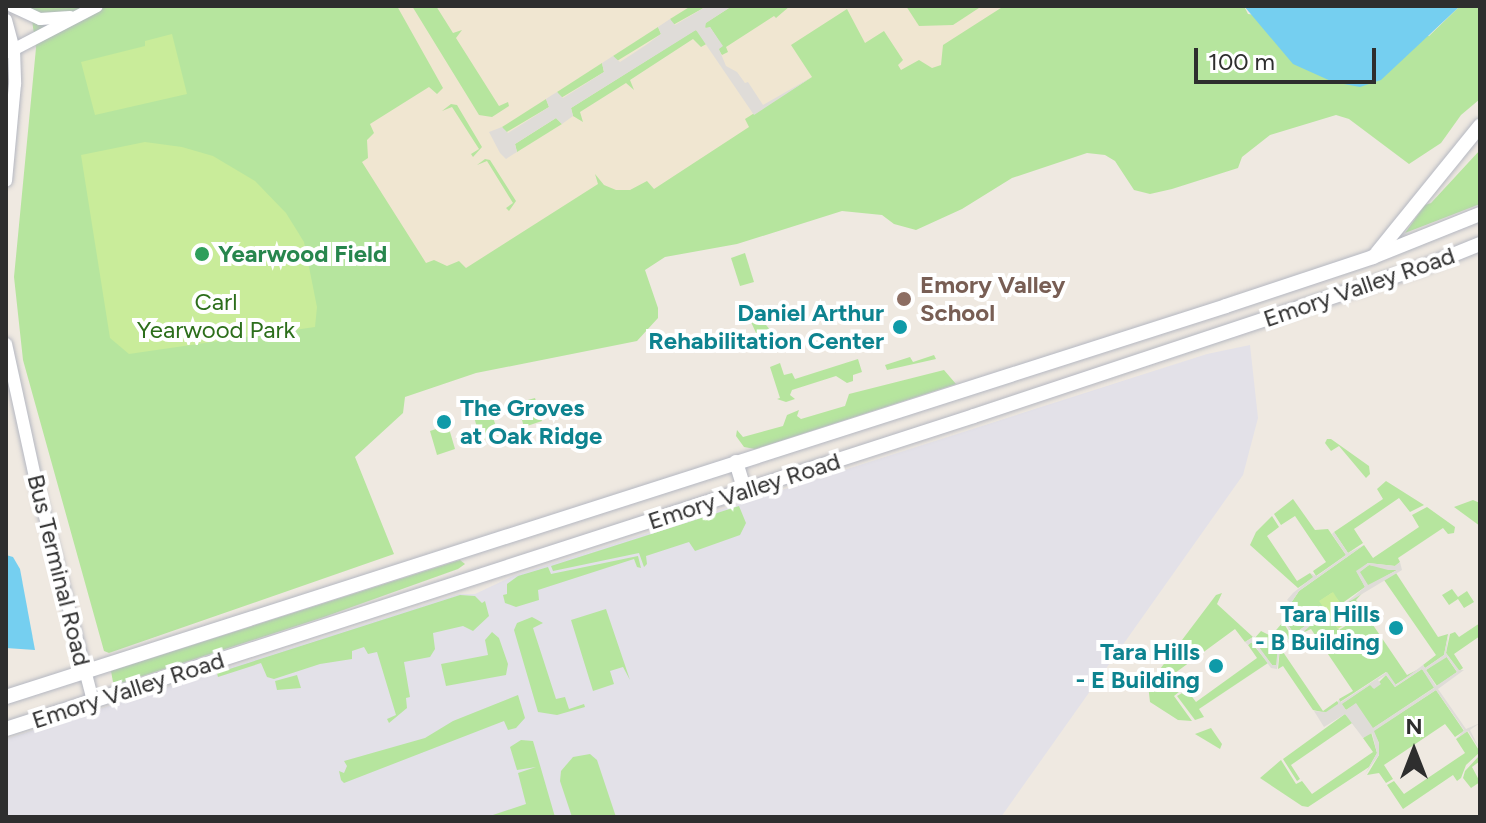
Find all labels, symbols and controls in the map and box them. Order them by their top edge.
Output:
scale bar [1198,32,1380,82]
text: 100 m [1208,47,1275,76]
place label: Yearwood Field [218,240,387,268]
street label: Emory Valley Road [1260,241,1458,333]
marker: Yearwood Field [193,245,211,263]
place label: Emory Valley School [920,271,1065,327]
park label: Carl Yearwood Park [137,288,295,344]
marker: Emory Valley School [895,290,913,308]
place label: Daniel Arthur Rehabilitation Center [648,299,884,355]
marker: Daniel Arthur Rehabilitation Center [891,318,909,336]
place label: The Groves at Oak Ridge [460,394,602,450]
marker: The Groves at Oak Ridge [435,413,453,431]
street label: Emory Valley Road [644,446,844,536]
street label: Bus Terminal Road [21,471,97,669]
place label: Tara Hills - B Building [1255,600,1380,656]
marker: Tara Hills - B Building [1387,619,1405,637]
place label: Tara Hills - E Building [1076,638,1200,694]
street label: Emory Valley Road [28,645,228,735]
marker: Tara Hills - E Building [1207,657,1225,675]
north arrow [1374,711,1454,791]
text: N [1405,713,1423,740]

